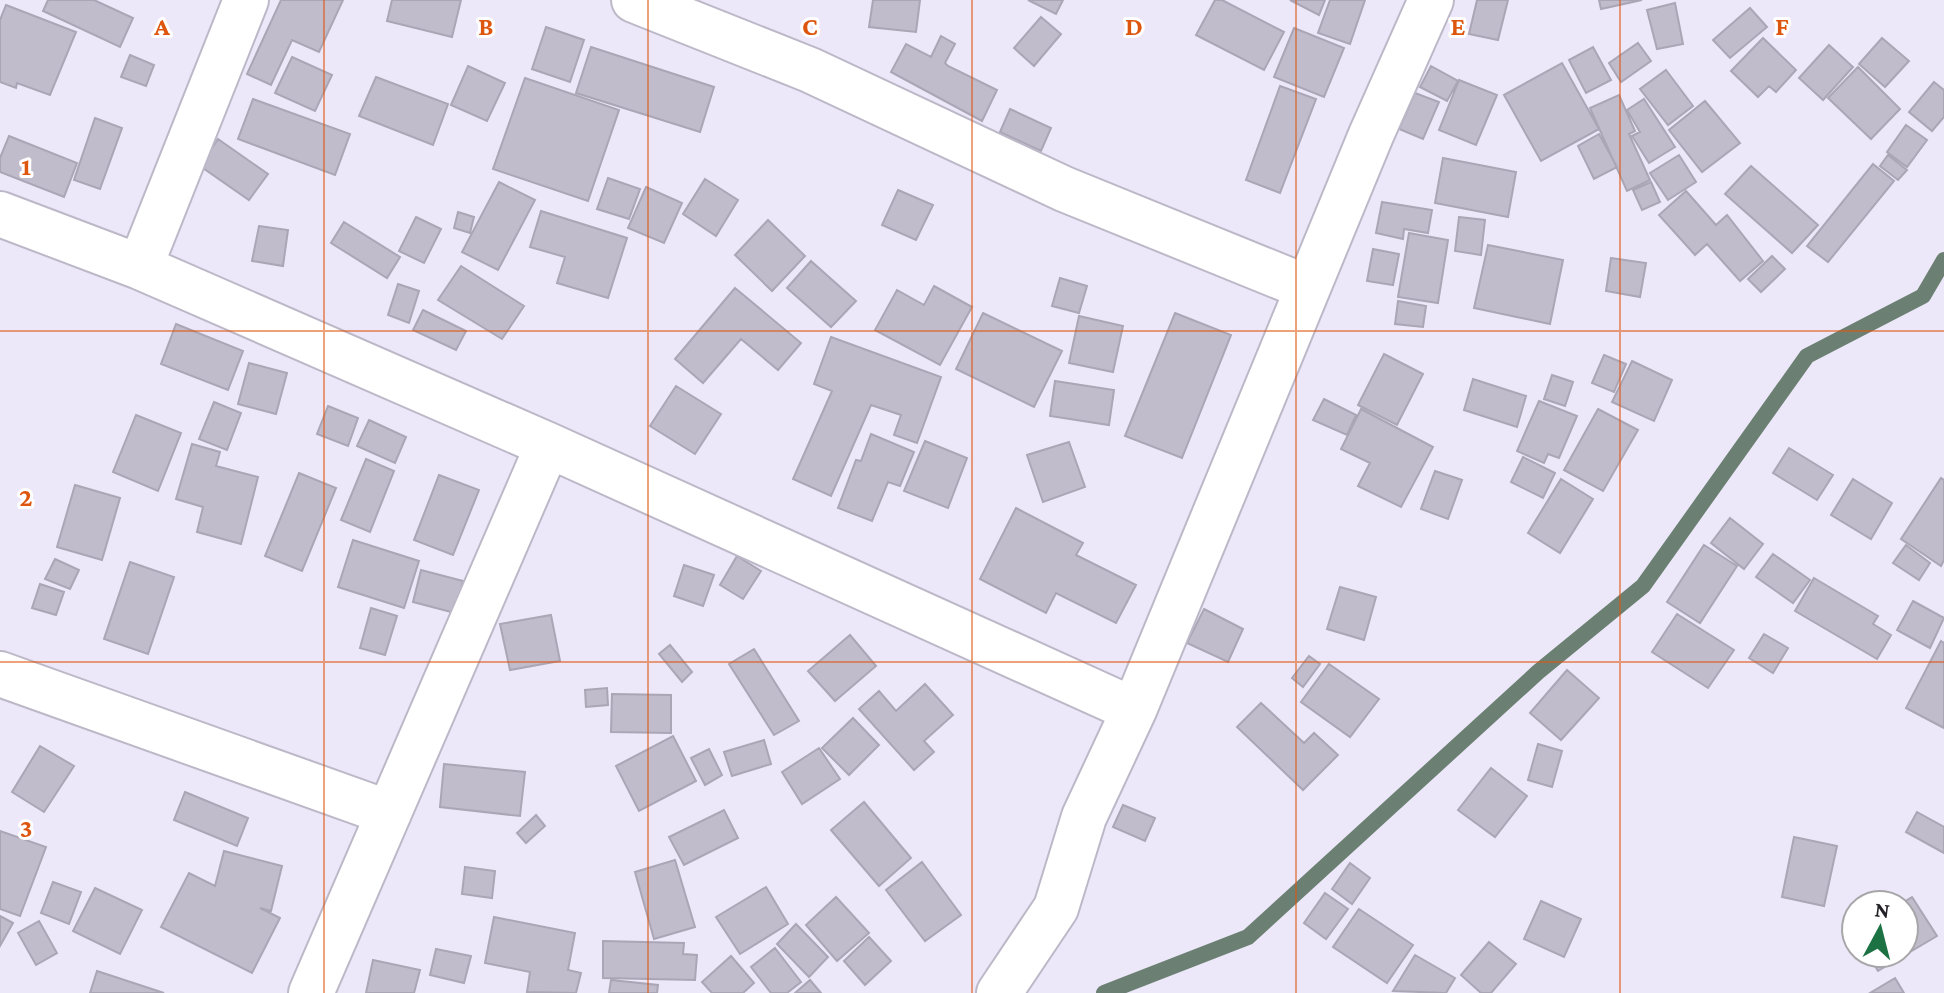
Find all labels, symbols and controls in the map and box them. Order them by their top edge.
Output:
text: A [153,12,170,41]
text: B [478,12,494,41]
text: C [802,12,818,41]
text: D [1125,12,1143,41]
text: E [1451,12,1466,41]
text: F [1775,12,1789,41]
text: 1 [21,152,31,181]
text: 2 [19,483,33,512]
text: 3 [20,814,32,843]
north arrow [1840,889,1920,969]
text: N [1873,896,1891,923]

